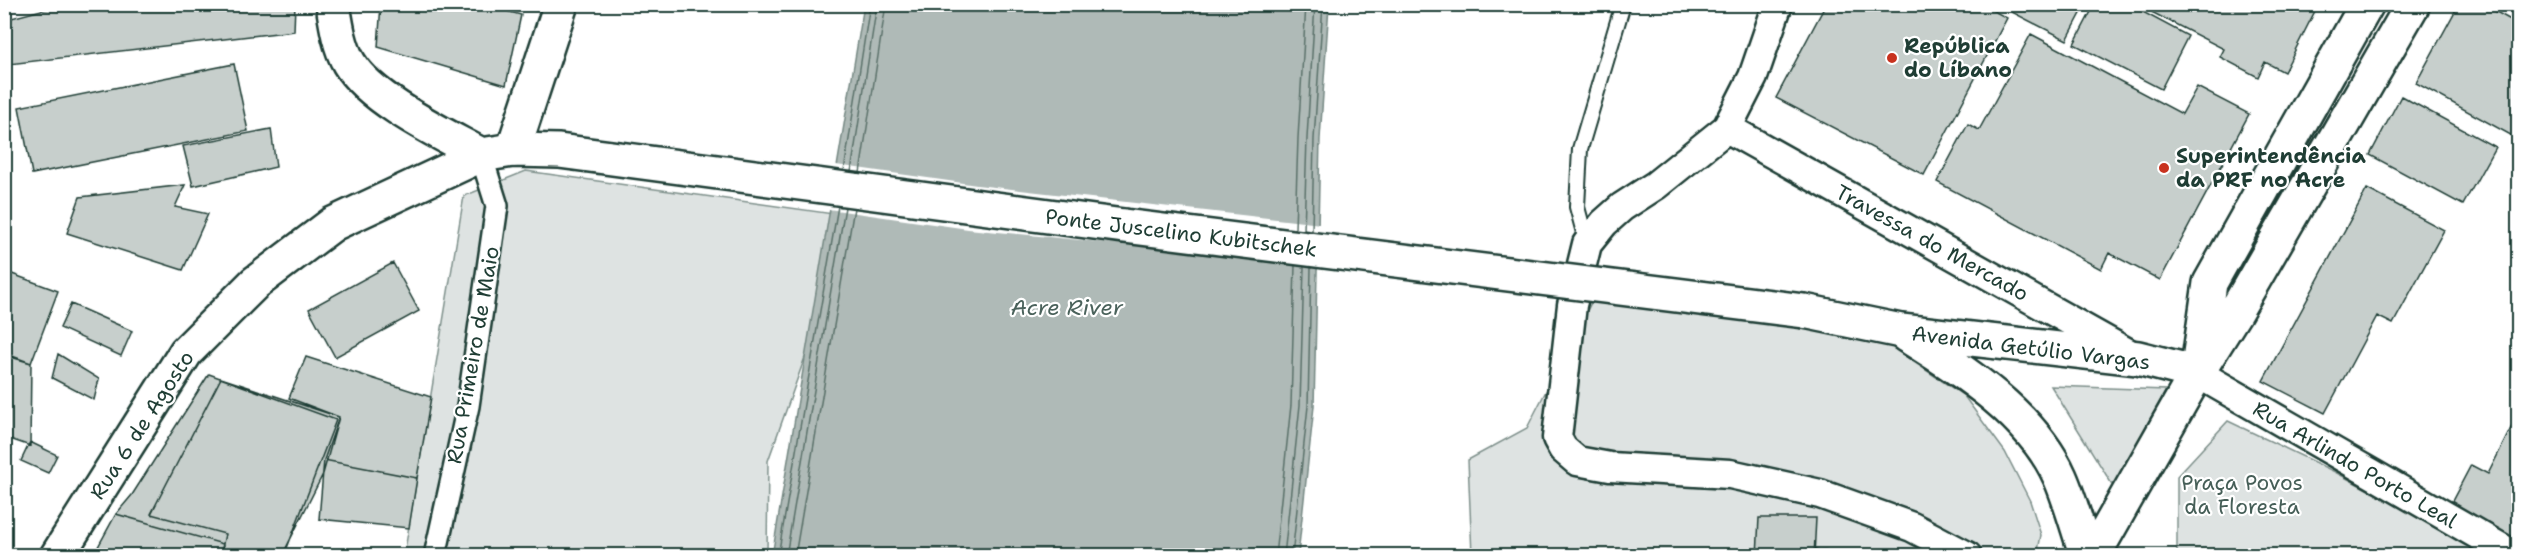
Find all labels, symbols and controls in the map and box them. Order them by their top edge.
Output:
place label: República do Líbano [1904,32,2012,84]
marker: República do Líbano [1885,51,1899,65]
place label: Superintendência da PRF no Acre [2176,142,2367,194]
marker: Superintendência da PRF no Acre [2157,161,2171,175]
street label: Travessa do Mercado [1830,178,2034,308]
street label: Ponte Juscelino Kubitschek [1044,202,1318,264]
street label: Rua Primeiro de Maio [440,244,506,466]
water label: Acre River [1011,293,1124,322]
street label: Avenida Getúlio Vargas [1910,319,2152,377]
street label: Rua 6 de Agosto [83,345,201,505]
street label: Rua Arlindo Porto Leal [2248,395,2463,535]
park label: Praça Povos da Floresta [2181,469,2303,521]

